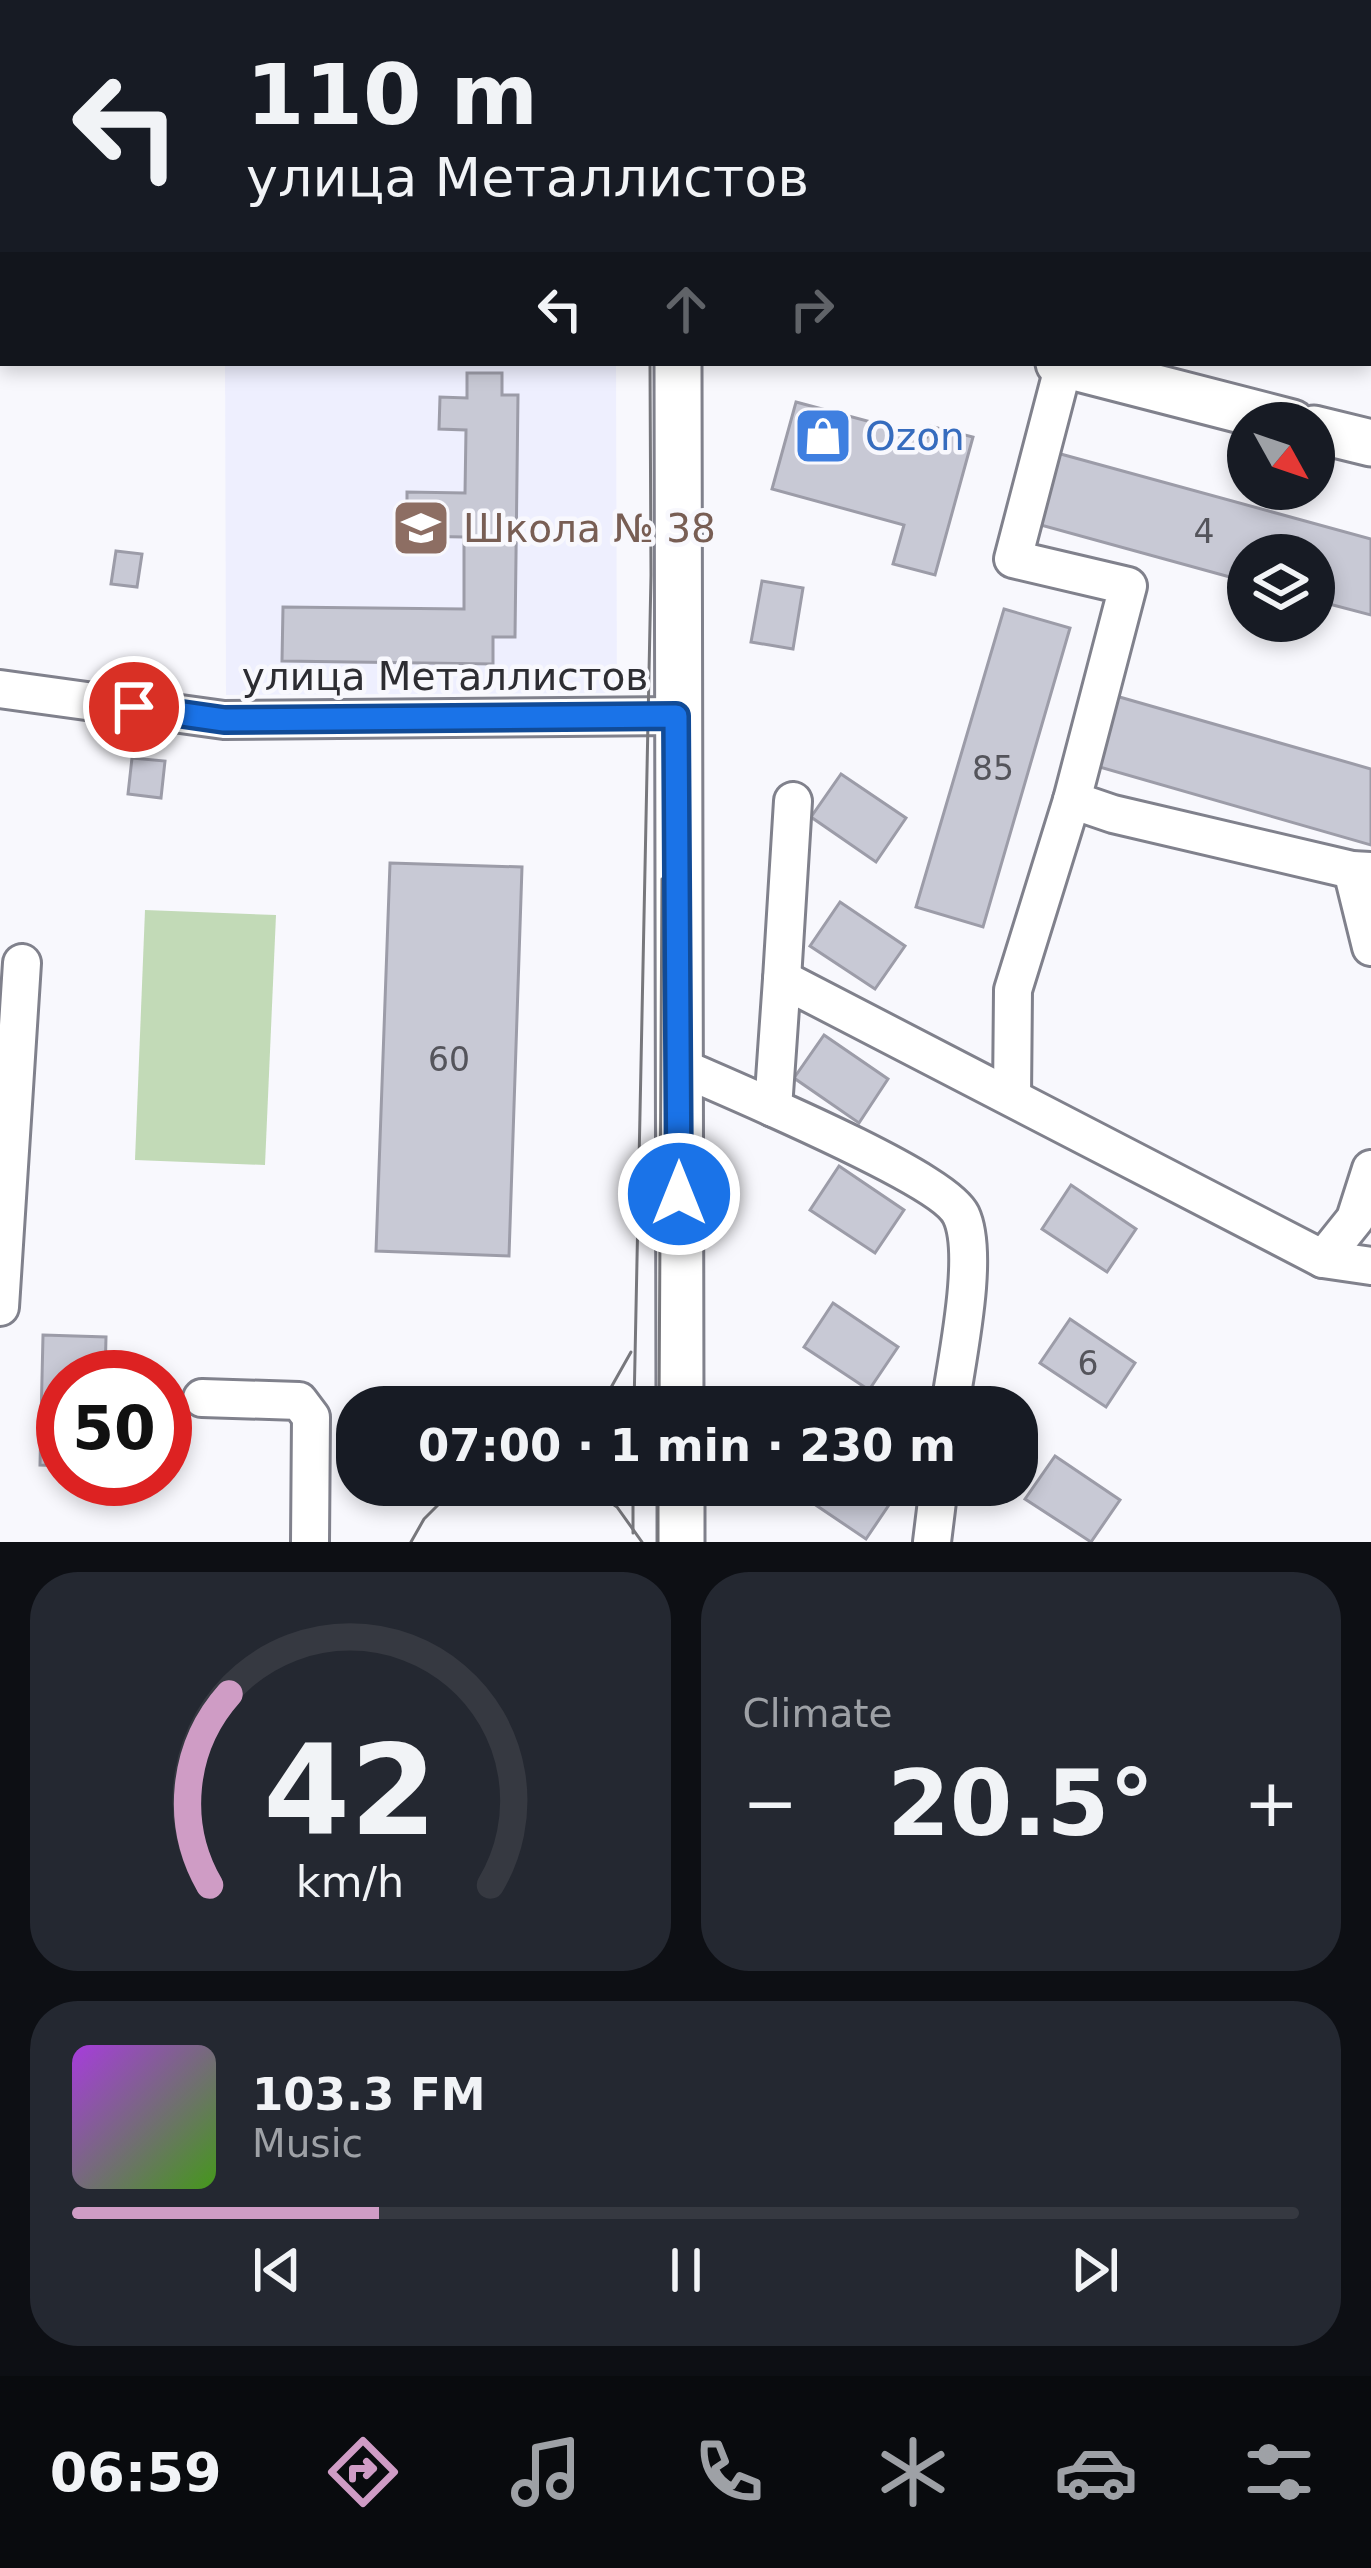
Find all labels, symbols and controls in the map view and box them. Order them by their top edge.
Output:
text: 110 m [246,46,538,144]
icon: left [48,48,204,204]
text: улица Металлистов [246,146,809,209]
icon: left [527,276,593,342]
icon: ahead [653,276,719,342]
icon: right [779,276,845,342]
north arrow [1227,402,1335,510]
map controls [1227,402,1335,642]
shop icon: Ozon [792,405,854,467]
place label: Ozon [865,414,965,459]
school or university icon: Школа № 38 [390,497,452,559]
place label: Школа № 38 [463,506,716,551]
house number: 4 [1194,512,1215,551]
button: layers [1227,534,1335,642]
street label: улица Металлистов [242,654,648,699]
pin [83,656,185,758]
icon: arrive [101,674,167,740]
house number: 85 [972,749,1014,788]
house number: 60 [428,1040,470,1079]
position arrow [616,1131,742,1257]
house number: 6 [1078,1344,1099,1383]
speed limit sign: 50 [36,1350,192,1506]
text: 07:00 · 1 min · 230 m [418,1419,956,1472]
text: Climate [743,1691,893,1736]
text: 42 [263,1718,437,1863]
text: 20.5° [887,1751,1154,1856]
text: − [743,1765,798,1842]
text: + [1244,1765,1299,1842]
text: km/h [296,1856,404,1906]
text: 103.3 FM [252,2068,486,2121]
text: Music [252,2121,363,2166]
icon: previous [244,2237,310,2303]
icon: pause [653,2237,719,2303]
icon: next [1062,2237,1128,2303]
icon: directions [321,2430,405,2514]
icon: music [504,2430,588,2514]
icon: phone [687,2430,771,2514]
icon: climate [871,2430,955,2514]
icon: car [1054,2430,1138,2514]
icon: filters [1237,2430,1321,2514]
text: 06:59 [50,2441,222,2504]

